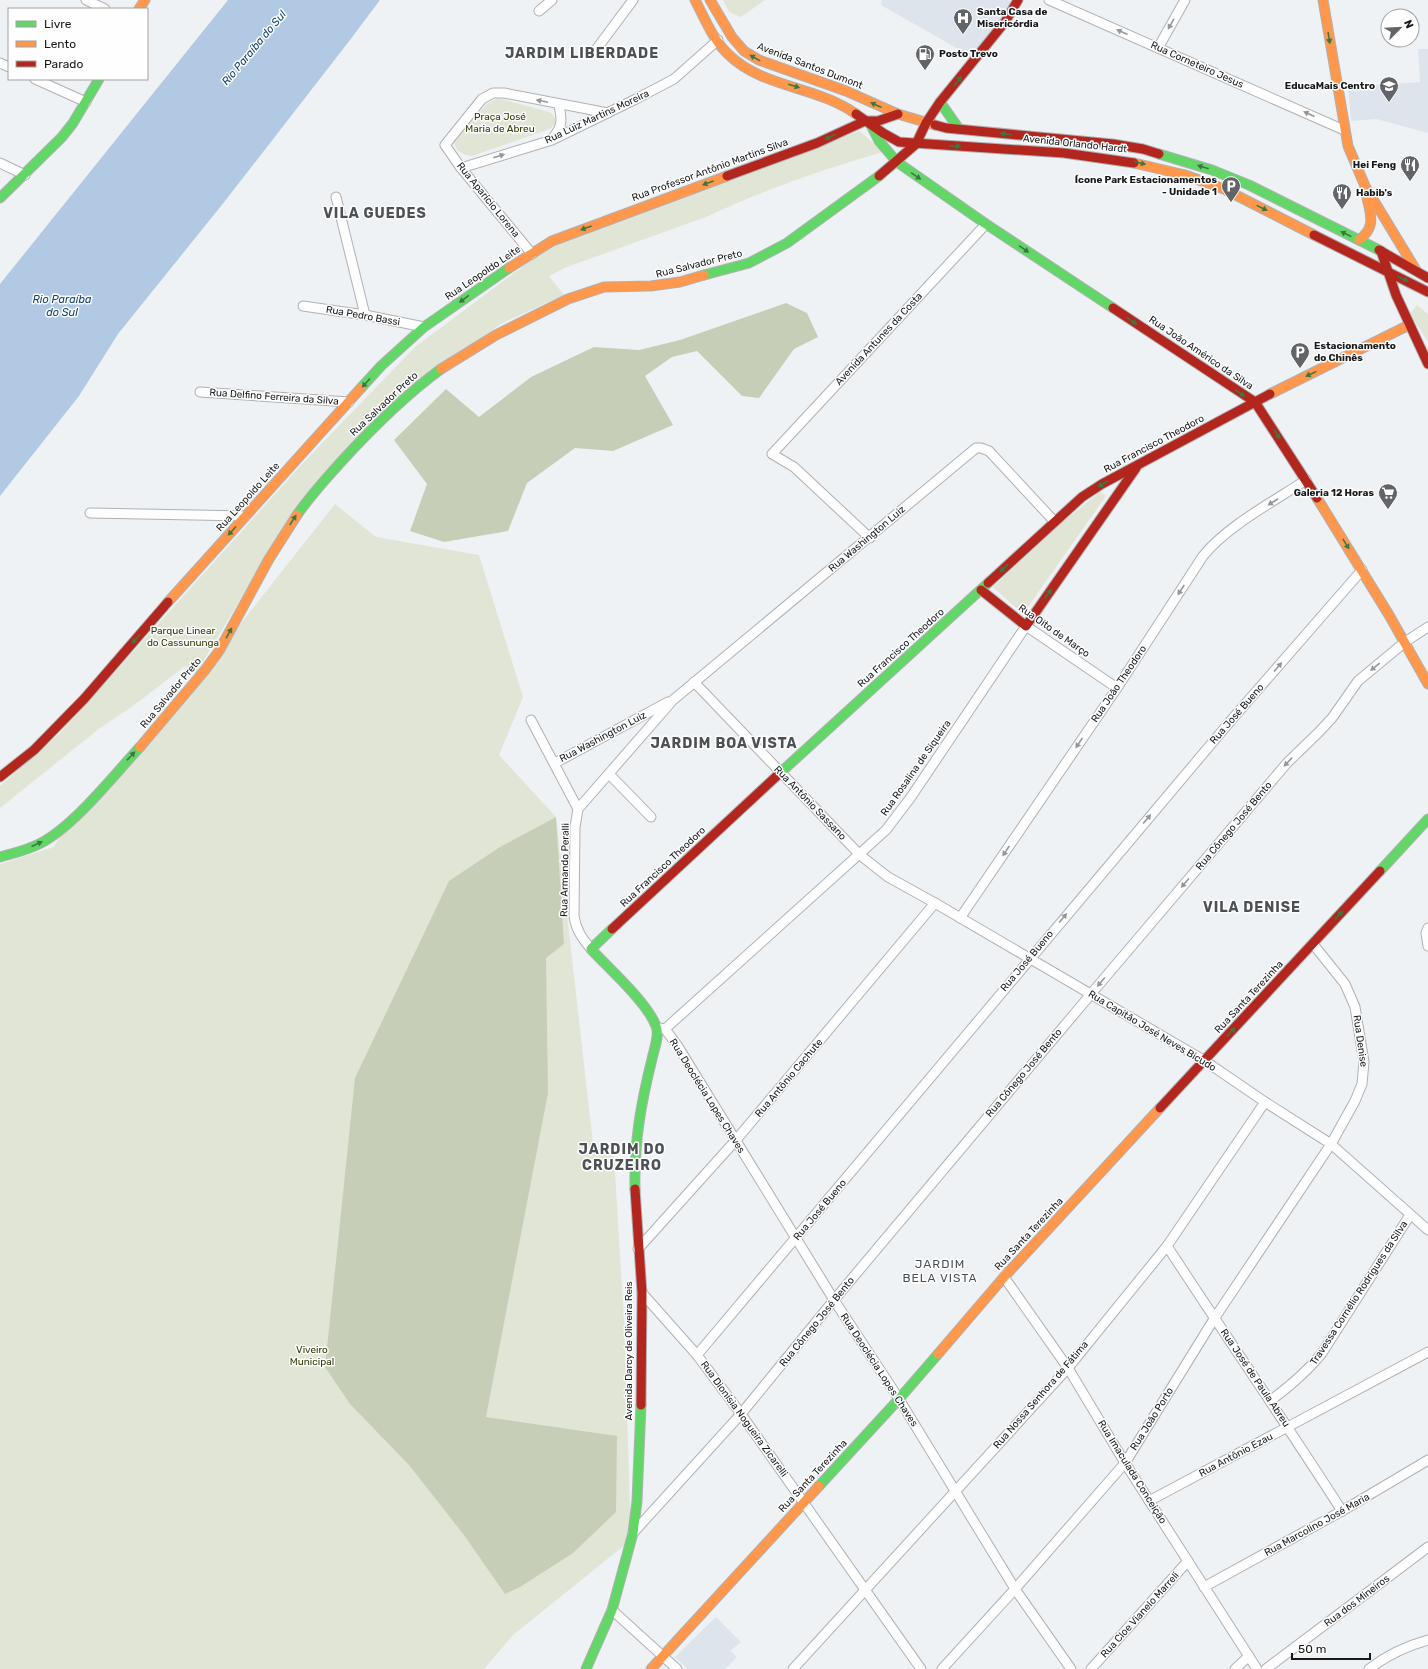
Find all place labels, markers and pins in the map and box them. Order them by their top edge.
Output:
place label: Santa Casa de Misericórdia [977,6,1047,30]
hospital icon: Santa Casa de Misericórdia [952,7,974,35]
fuel station icon: Posto Trevo [914,43,936,71]
place label: Posto Trevo [939,48,998,60]
school or university icon: EducaMais Centro [1378,75,1400,103]
place label: EducaMais Centro [1285,80,1375,92]
restaurant icon: Hei Feng [1399,154,1421,182]
place label: Hei Feng [1353,159,1396,171]
place label: Ícone Park Estacionamentos - Unidade 1 [1075,174,1217,198]
parking icon: Ícone Park Estacionamentos - Unidade 1 [1220,175,1242,203]
restaurant icon: Habib's [1331,182,1353,210]
place label: Habib's [1356,187,1393,199]
place label: Estacionamento do Chinês [1314,340,1396,364]
parking icon: Estacionamento do Chinês [1289,341,1311,369]
supermarket icon: Galeria 12 Horas [1377,482,1399,510]
place label: Galeria 12 Horas [1294,487,1374,499]

